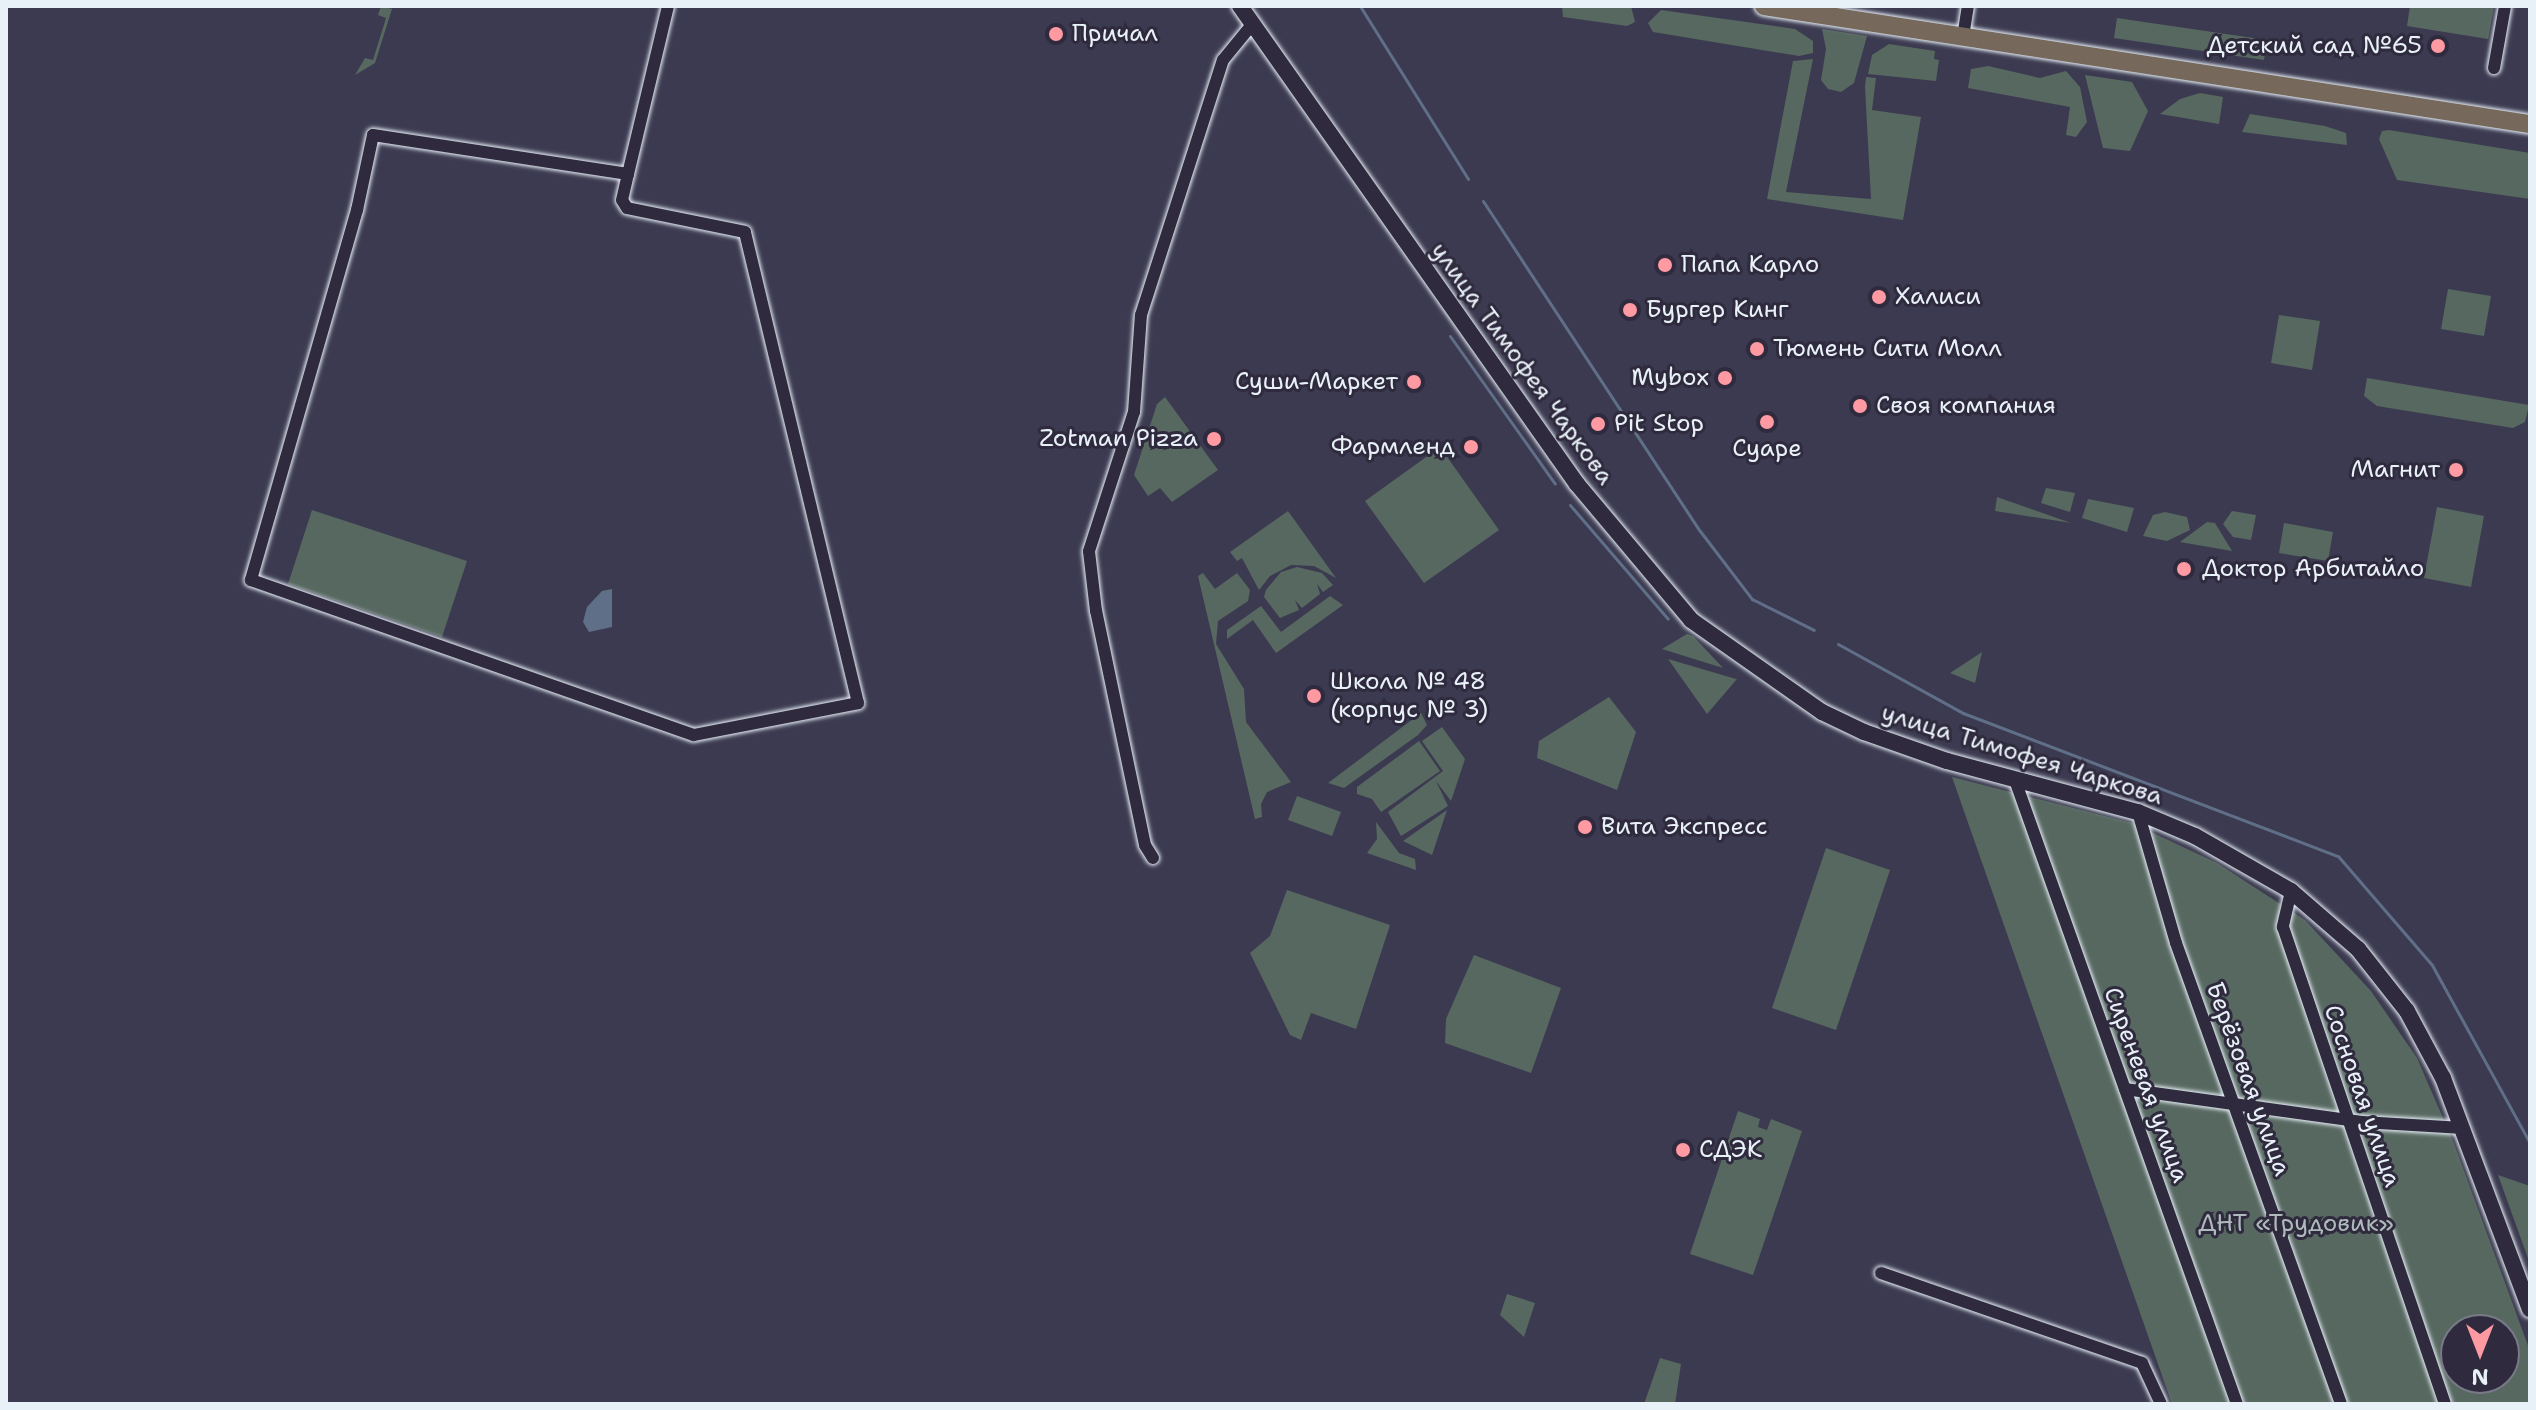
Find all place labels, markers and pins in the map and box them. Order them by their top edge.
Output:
place label: Причал [1072,20,1158,48]
marker: Причал [1047,25,1065,43]
place label: Детский сад №65 [2206,32,2422,60]
marker: Детский сад №65 [2429,37,2447,55]
place label: Папа Карло [1681,251,1819,279]
marker: Папа Карло [1656,256,1674,274]
place label: Халиси [1895,283,1981,311]
marker: Халиси [1870,288,1888,306]
place label: Бургер Кинг [1646,296,1789,324]
marker: Бургер Кинг [1621,301,1639,319]
place label: Тюмень Сити Молл [1773,335,2002,363]
marker: Тюмень Сити Молл [1748,340,1766,358]
place label: Mybox [1631,364,1709,392]
place label: Суши-Маркет [1235,368,1398,396]
marker: Mybox [1716,369,1734,387]
marker: Суши-Маркет [1405,373,1423,391]
place label: Своя компания [1876,392,2056,420]
marker: Своя компания [1851,397,1869,415]
place label: Pit Stop [1614,410,1704,438]
marker: Суаре [1758,413,1776,431]
marker: Pit Stop [1589,415,1607,433]
place label: Zotman Pizza [1039,425,1198,453]
marker: Zotman Pizza [1205,430,1223,448]
place label: Фармленд [1331,433,1455,461]
place label: Суаре [1732,435,1802,463]
marker: Фармленд [1462,438,1480,456]
place label: Магнит [2351,456,2440,484]
marker: Магнит [2447,461,2465,479]
place label: Доктор Арбитайло [2202,555,2424,583]
marker: Доктор Арбитайло [2173,558,2195,580]
place label: Школа № 48 (корпус № 3) [1330,668,1488,724]
marker: Школа № 48 (корпус № 3) [1305,687,1323,705]
place label: Вита Экспресс [1601,813,1768,841]
marker: Вита Экспресс [1576,818,1594,836]
place label: СДЭК [1699,1136,1762,1164]
marker: СДЭК [1674,1141,1692,1159]

